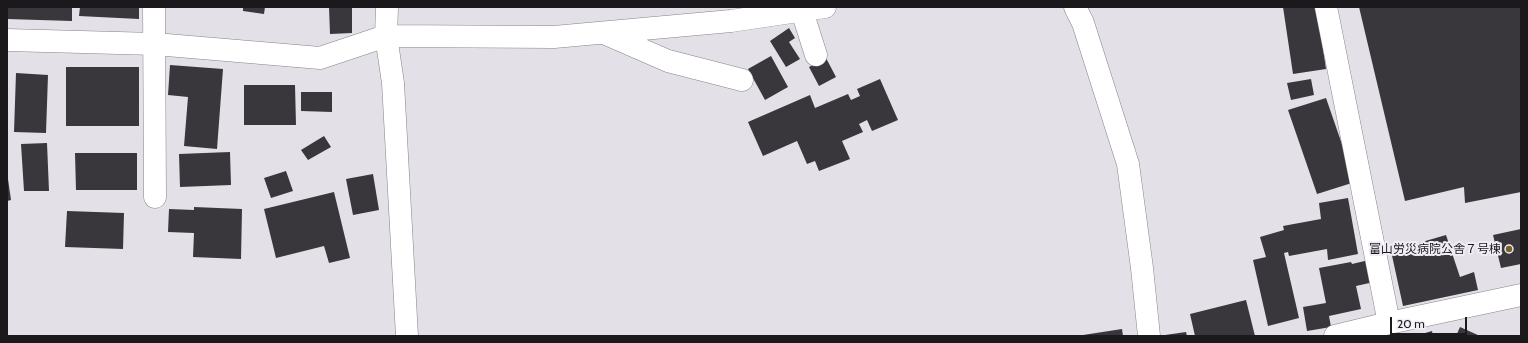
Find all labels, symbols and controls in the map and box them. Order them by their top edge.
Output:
place label: 富山労災病院公舎７号棟 [1369,242,1501,256]
marker: 富山労災病院公舎７号棟 [1504,244,1514,254]
scale bar [1392,309,1469,335]
text: 20 m [1397,316,1425,331]

